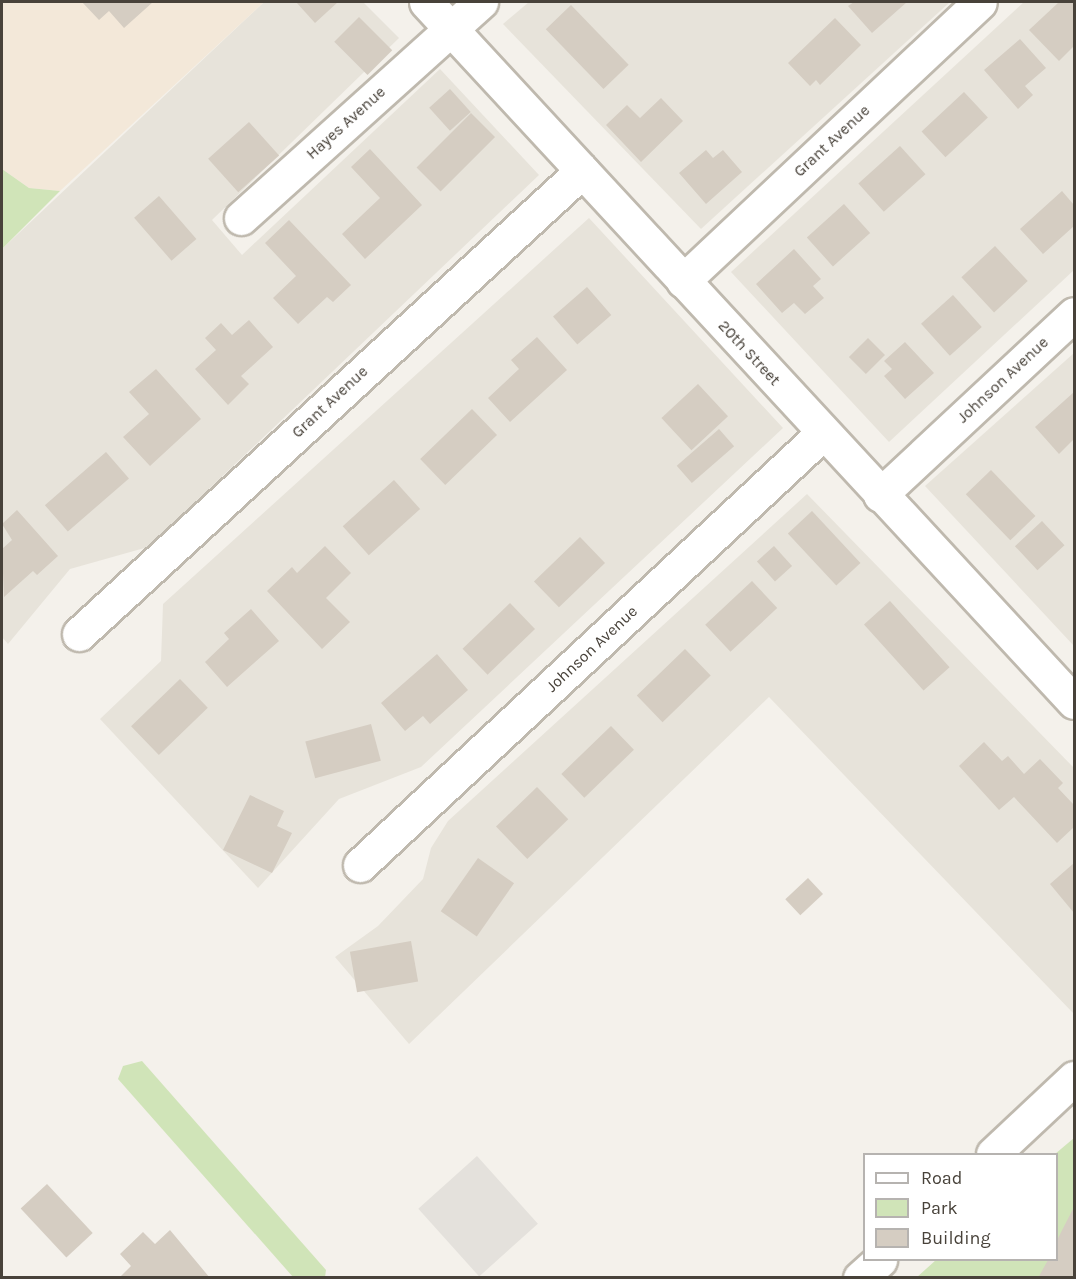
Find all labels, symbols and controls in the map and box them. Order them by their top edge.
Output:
street label: Hayes Avenue [302,82,390,164]
street label: Grant Avenue [790,101,874,181]
street label: 20th Street [714,316,784,390]
street label: Johnson Avenue [953,333,1053,427]
street label: Grant Avenue [288,362,372,442]
street label: Johnson Avenue [542,602,642,696]
legend [863,1153,1058,1261]
text: Road [921,1167,962,1189]
text: Park [921,1197,958,1219]
text: Building [921,1227,991,1249]

